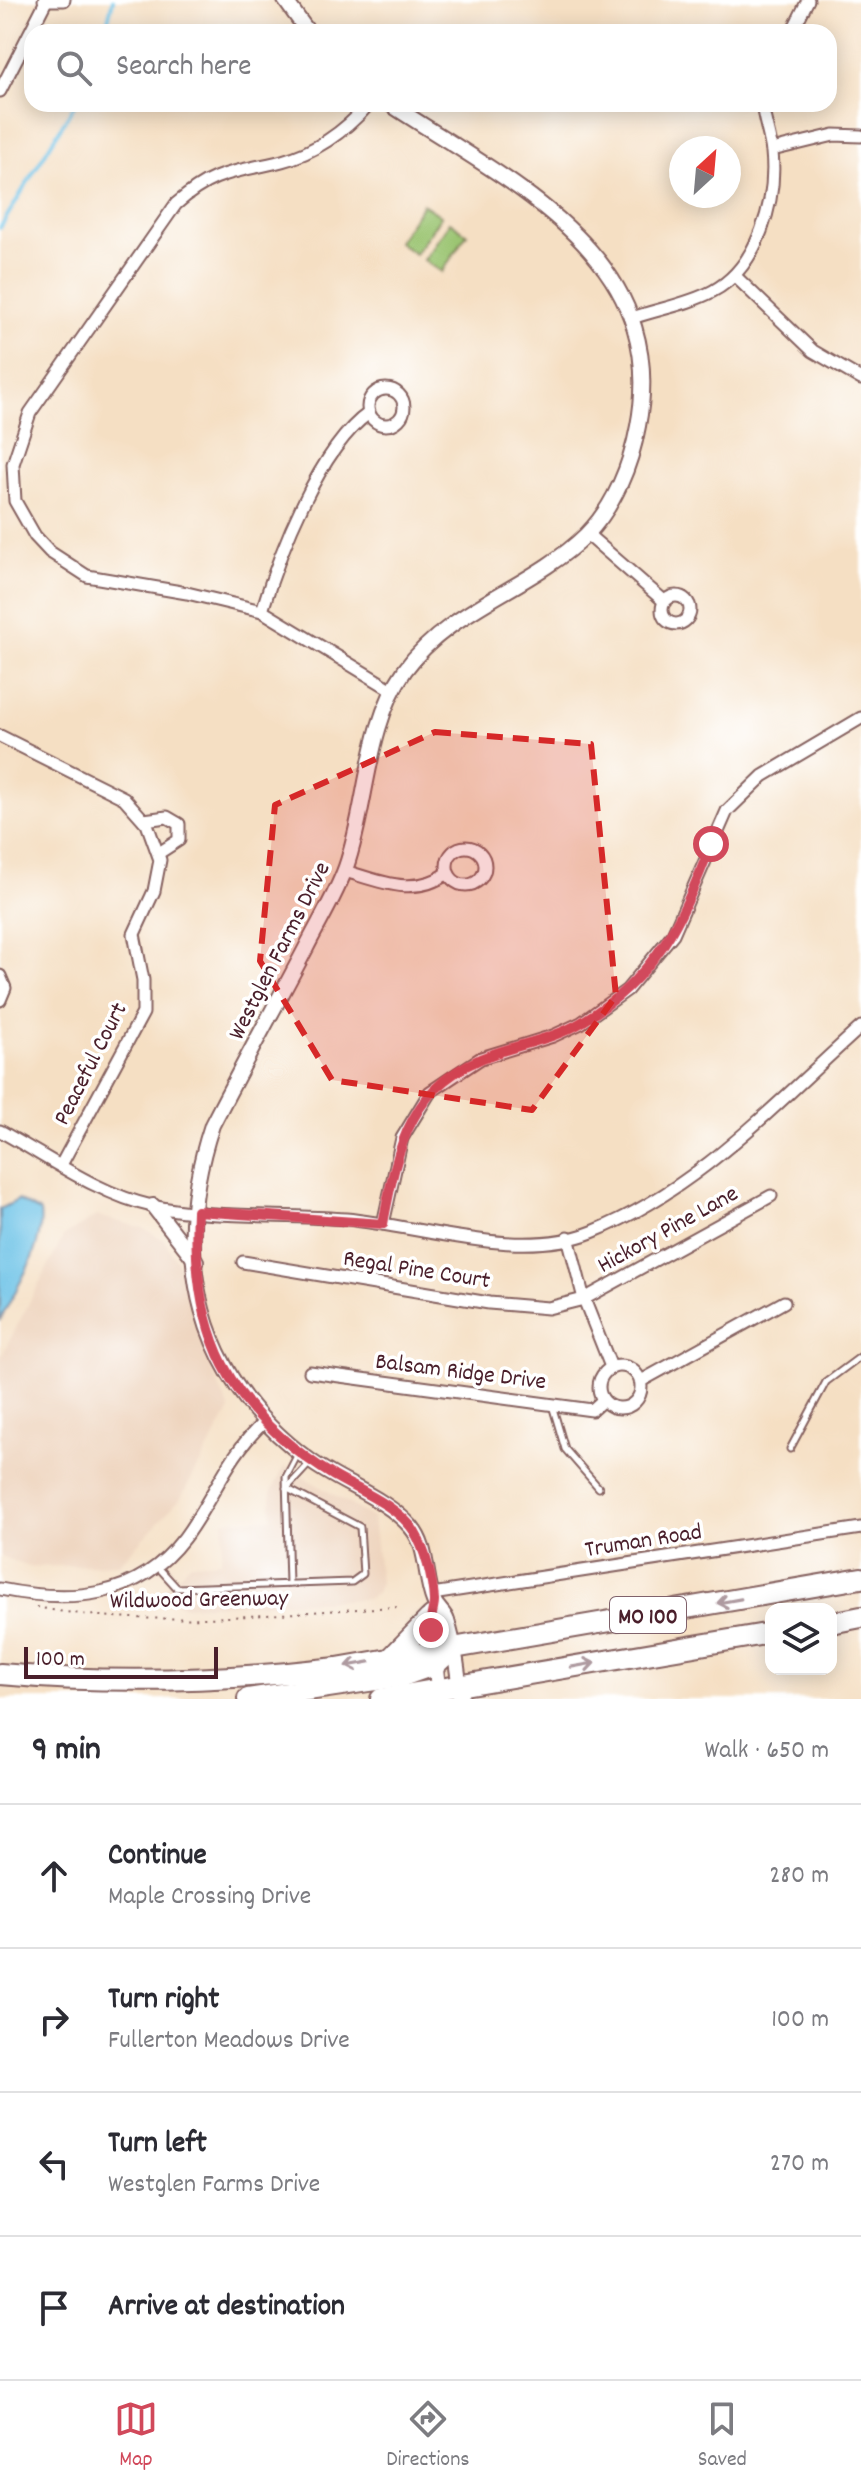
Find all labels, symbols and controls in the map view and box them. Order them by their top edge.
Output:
search box [24,24,837,112]
icon: search [52,46,96,90]
text: Search here [116,47,252,90]
north arrow [669,136,741,208]
route start [693,826,729,862]
street label: Westglen Farms Drive [221,856,340,1046]
street label: Peaceful Court [46,997,137,1132]
street label: Hickory Pine Lane [592,1178,745,1283]
street label: Regal Pine Court [341,1243,493,1299]
street label: Balsam Ridge Drive [373,1346,548,1400]
street label: Truman Road [583,1516,704,1568]
street label: Wildwood Greenway [110,1582,290,1620]
one-way arrow [717,1594,742,1609]
road number: MO 100 [610,1597,686,1633]
map controls [765,1603,837,1675]
button: layers [765,1603,837,1675]
route end [413,1612,449,1648]
scale bar [24,1643,218,1679]
text: 100 m [36,1645,85,1676]
one-way arrow [346,1657,371,1672]
one-way arrow [570,1657,595,1672]
text: 9 min [32,1727,101,1776]
text: Walk · 650 m [704,1733,829,1770]
text: Continue [108,1836,207,1879]
icon: ahead [32,1854,76,1898]
text: 280 m [769,1858,829,1895]
text: Maple Crossing Drive [108,1879,311,1916]
text: Turn right [108,1980,219,2023]
icon: right [32,1998,76,2042]
text: 100 m [771,2002,829,2039]
text: Fullerton Meadows Drive [108,2023,350,2060]
text: Turn left [108,2124,207,2167]
icon: left [32,2142,76,2186]
text: 270 m [770,2146,829,2183]
text: Westglen Farms Drive [108,2167,320,2204]
icon: arrive [32,2286,76,2330]
text: Arrive at destination [108,2287,345,2330]
tab: Map [114,2397,158,2476]
tab: Directions [386,2397,470,2476]
tab: Saved [698,2397,747,2476]

